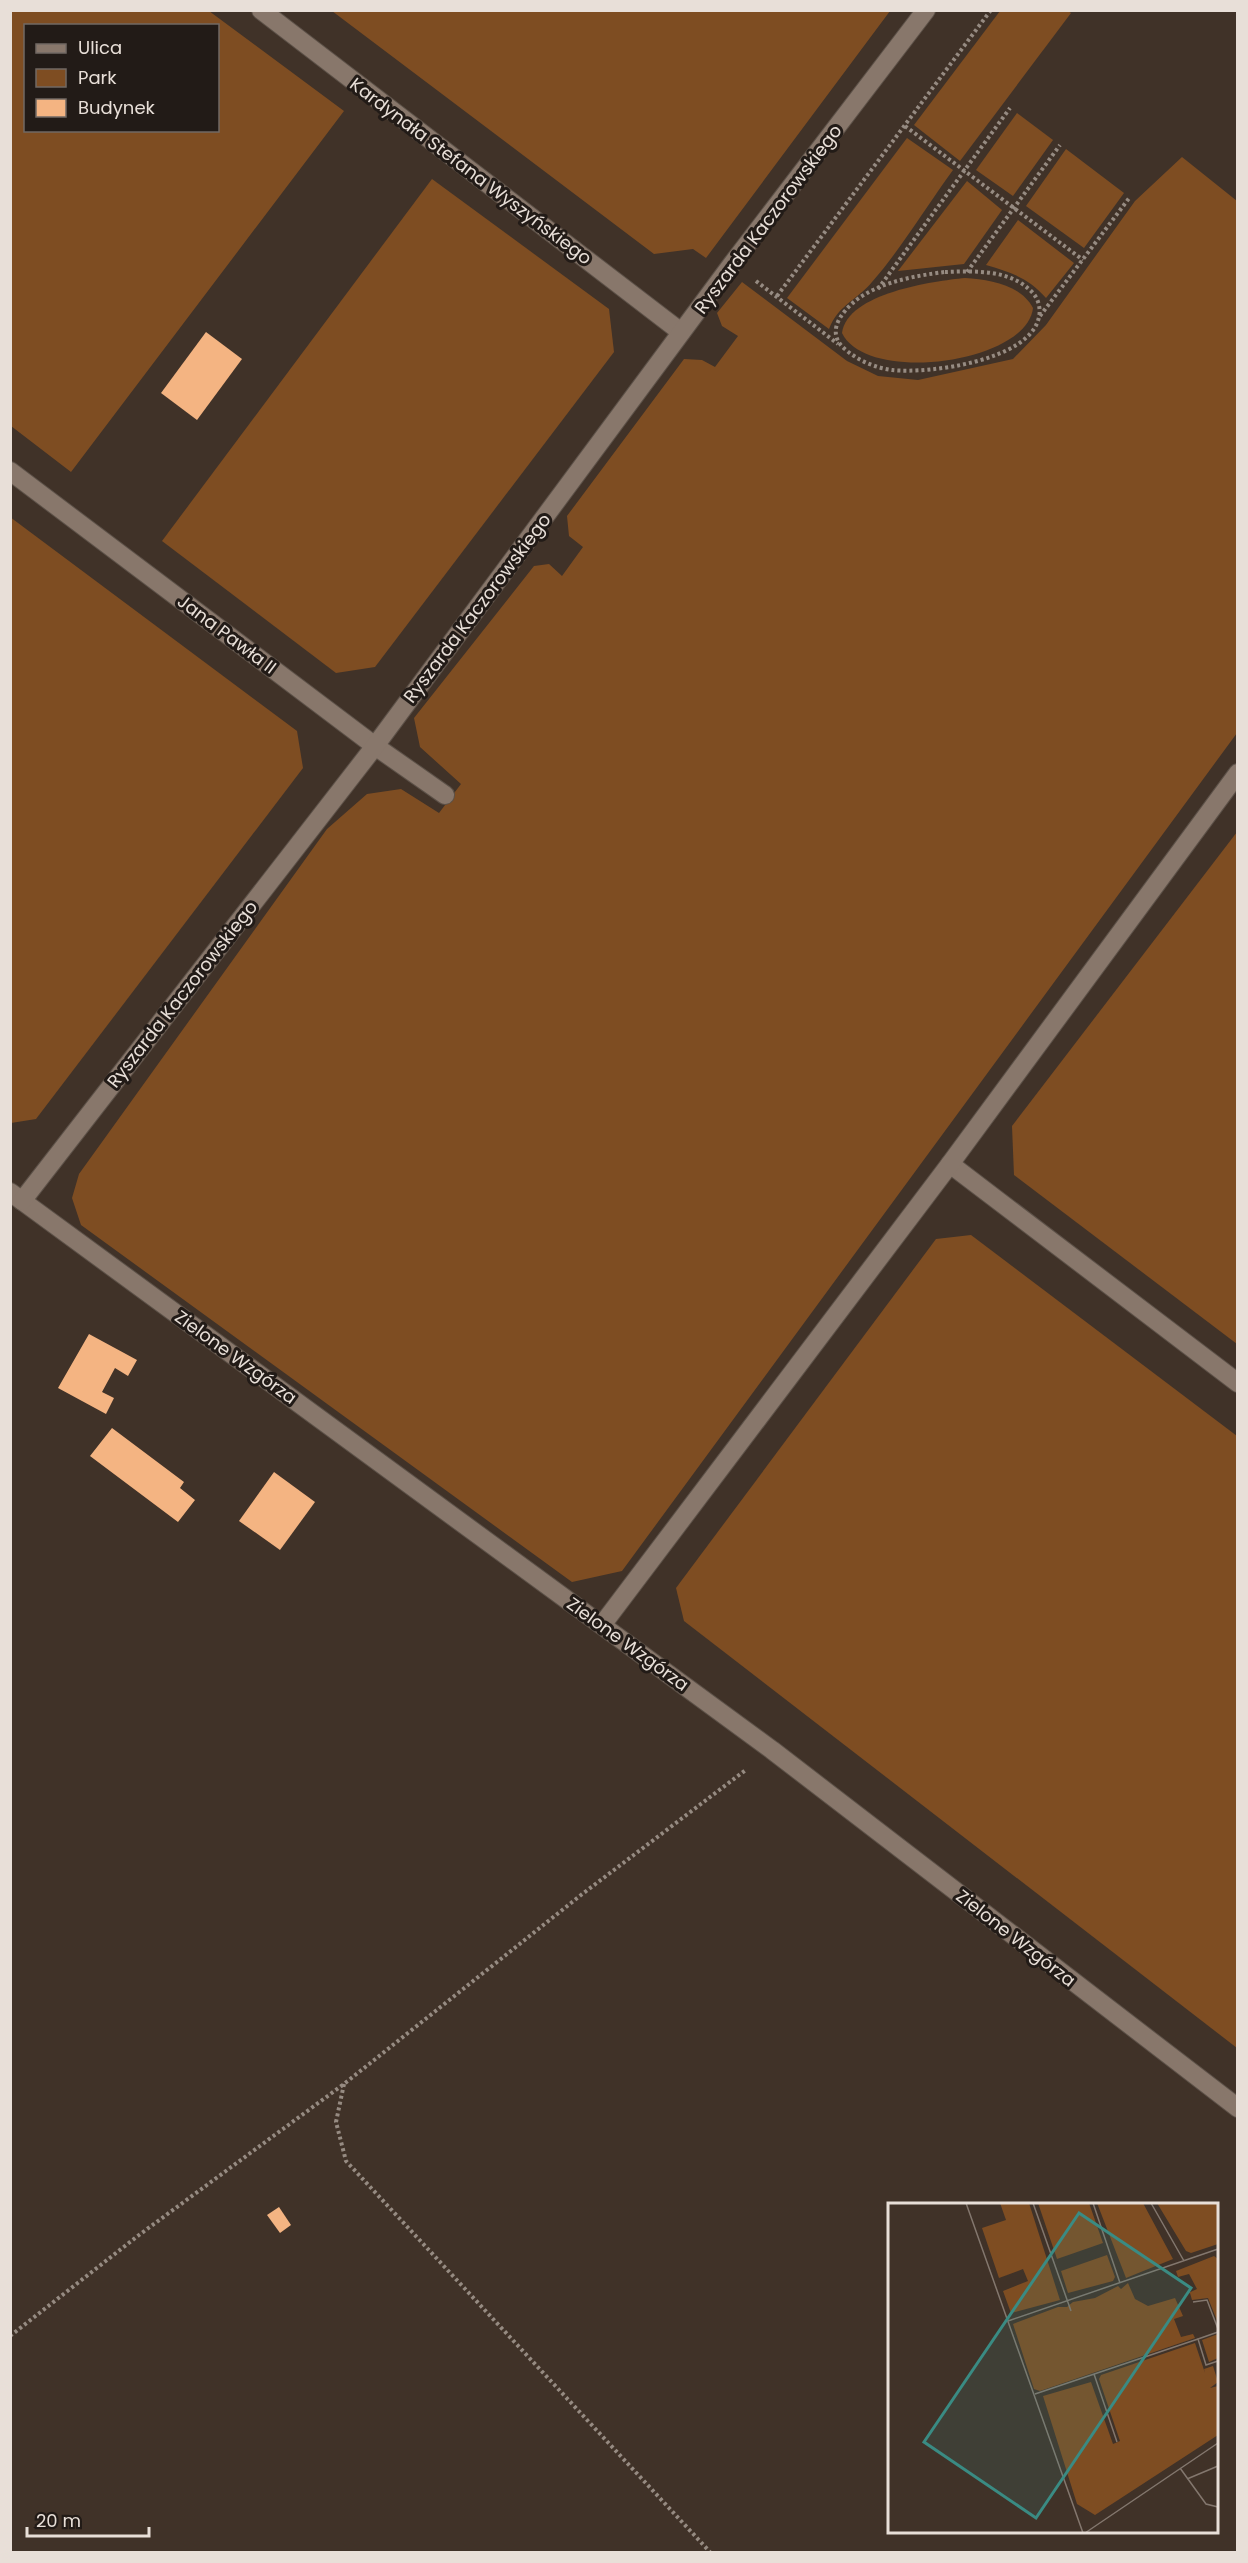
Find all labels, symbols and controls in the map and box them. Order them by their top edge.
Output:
legend [24,24,219,132]
text: Ulica [78,35,122,60]
text: Park [78,65,117,90]
street label: Kardynała Stefana Wyszyńskiego [345,72,597,270]
text: Budynek [78,95,156,120]
street label: Ryszarda Kaczorowskiego [688,119,848,319]
street label: Ryszarda Kaczorowskiego [397,508,557,708]
street label: Jana Pawła II [172,589,282,679]
street label: Ryszarda Kaczorowskiego [101,895,263,1093]
street label: Zielone Wzgórza [170,1304,302,1410]
street label: Zielone Wzgórza [562,1591,694,1697]
street label: Zielone Wzgórza [951,1883,1081,1993]
inset map [888,2203,1218,2533]
scale bar [27,2500,148,2538]
text: 20 m [36,2508,81,2533]

